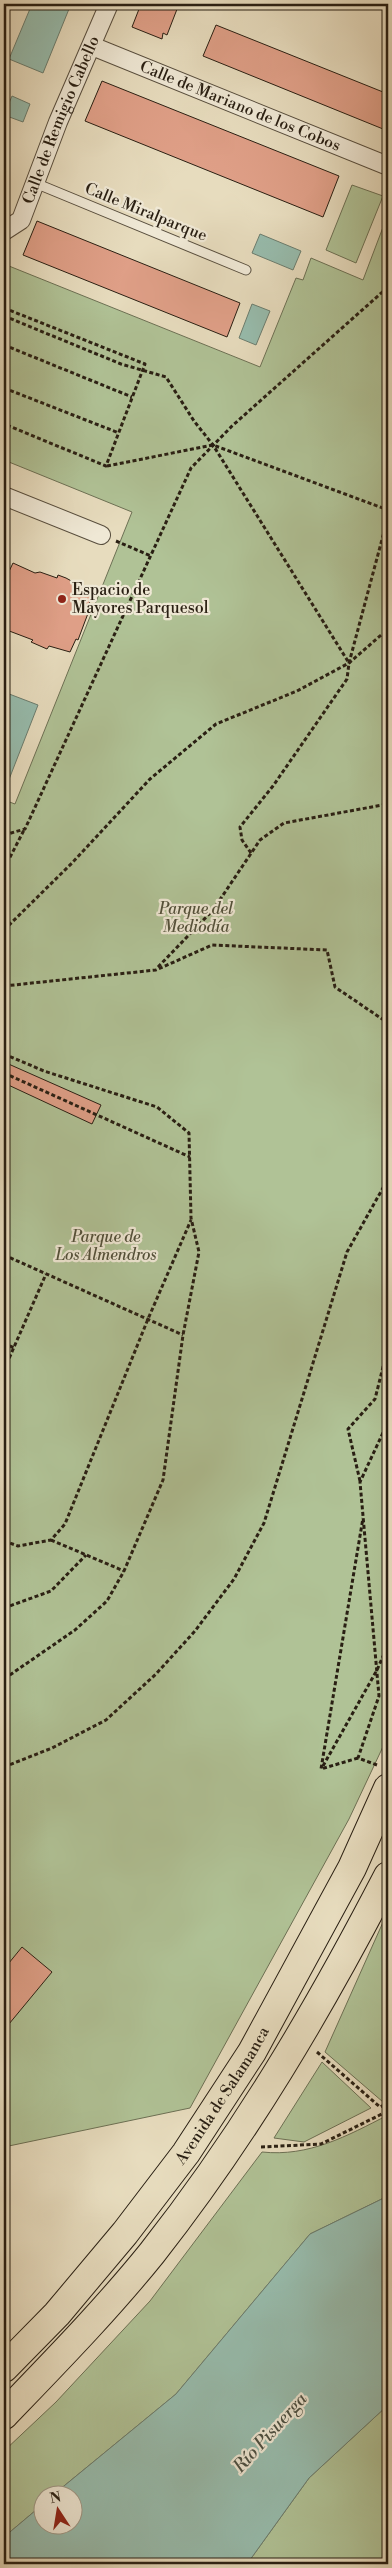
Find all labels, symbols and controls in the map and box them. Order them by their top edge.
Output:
street label: Calle de Remigio Cabello [18,33,104,207]
street label: Calle de Mariano de los Cobos [137,56,344,156]
street label: Calle Miralparque [82,178,210,246]
place label: Espacio de Mayores Parquesol [72,580,209,618]
marker: Espacio de Mayores Parquesol [56,593,68,605]
park label: Parque del Mediodía [158,899,234,937]
park label: Parque de Los Almendros [55,1227,156,1265]
street label: Avenida de Salamanca [170,2022,274,2169]
water label: Río Pisuerga [227,2387,313,2479]
north arrow [32,2486,82,2536]
text: N [48,2488,63,2508]

